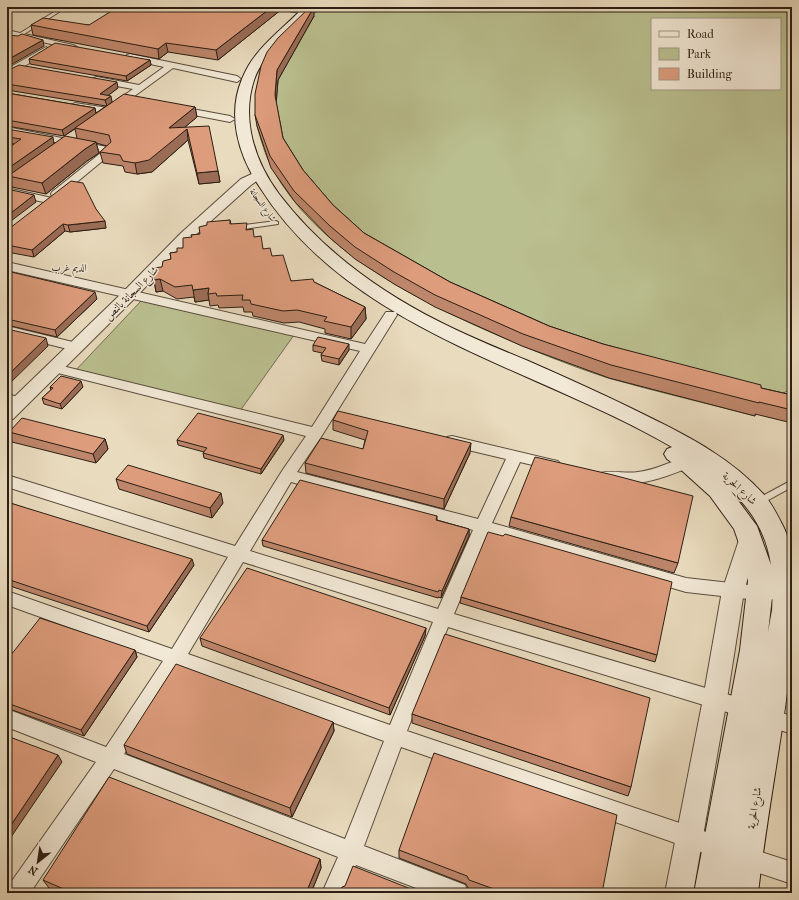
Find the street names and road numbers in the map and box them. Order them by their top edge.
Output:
street label: شارع السجانة [246,187,278,225]
street label: شارع السجانة بالنص [102,264,163,325]
street label: شارع الحرية [718,469,760,510]
street label: شارع الحرية [745,786,767,830]

